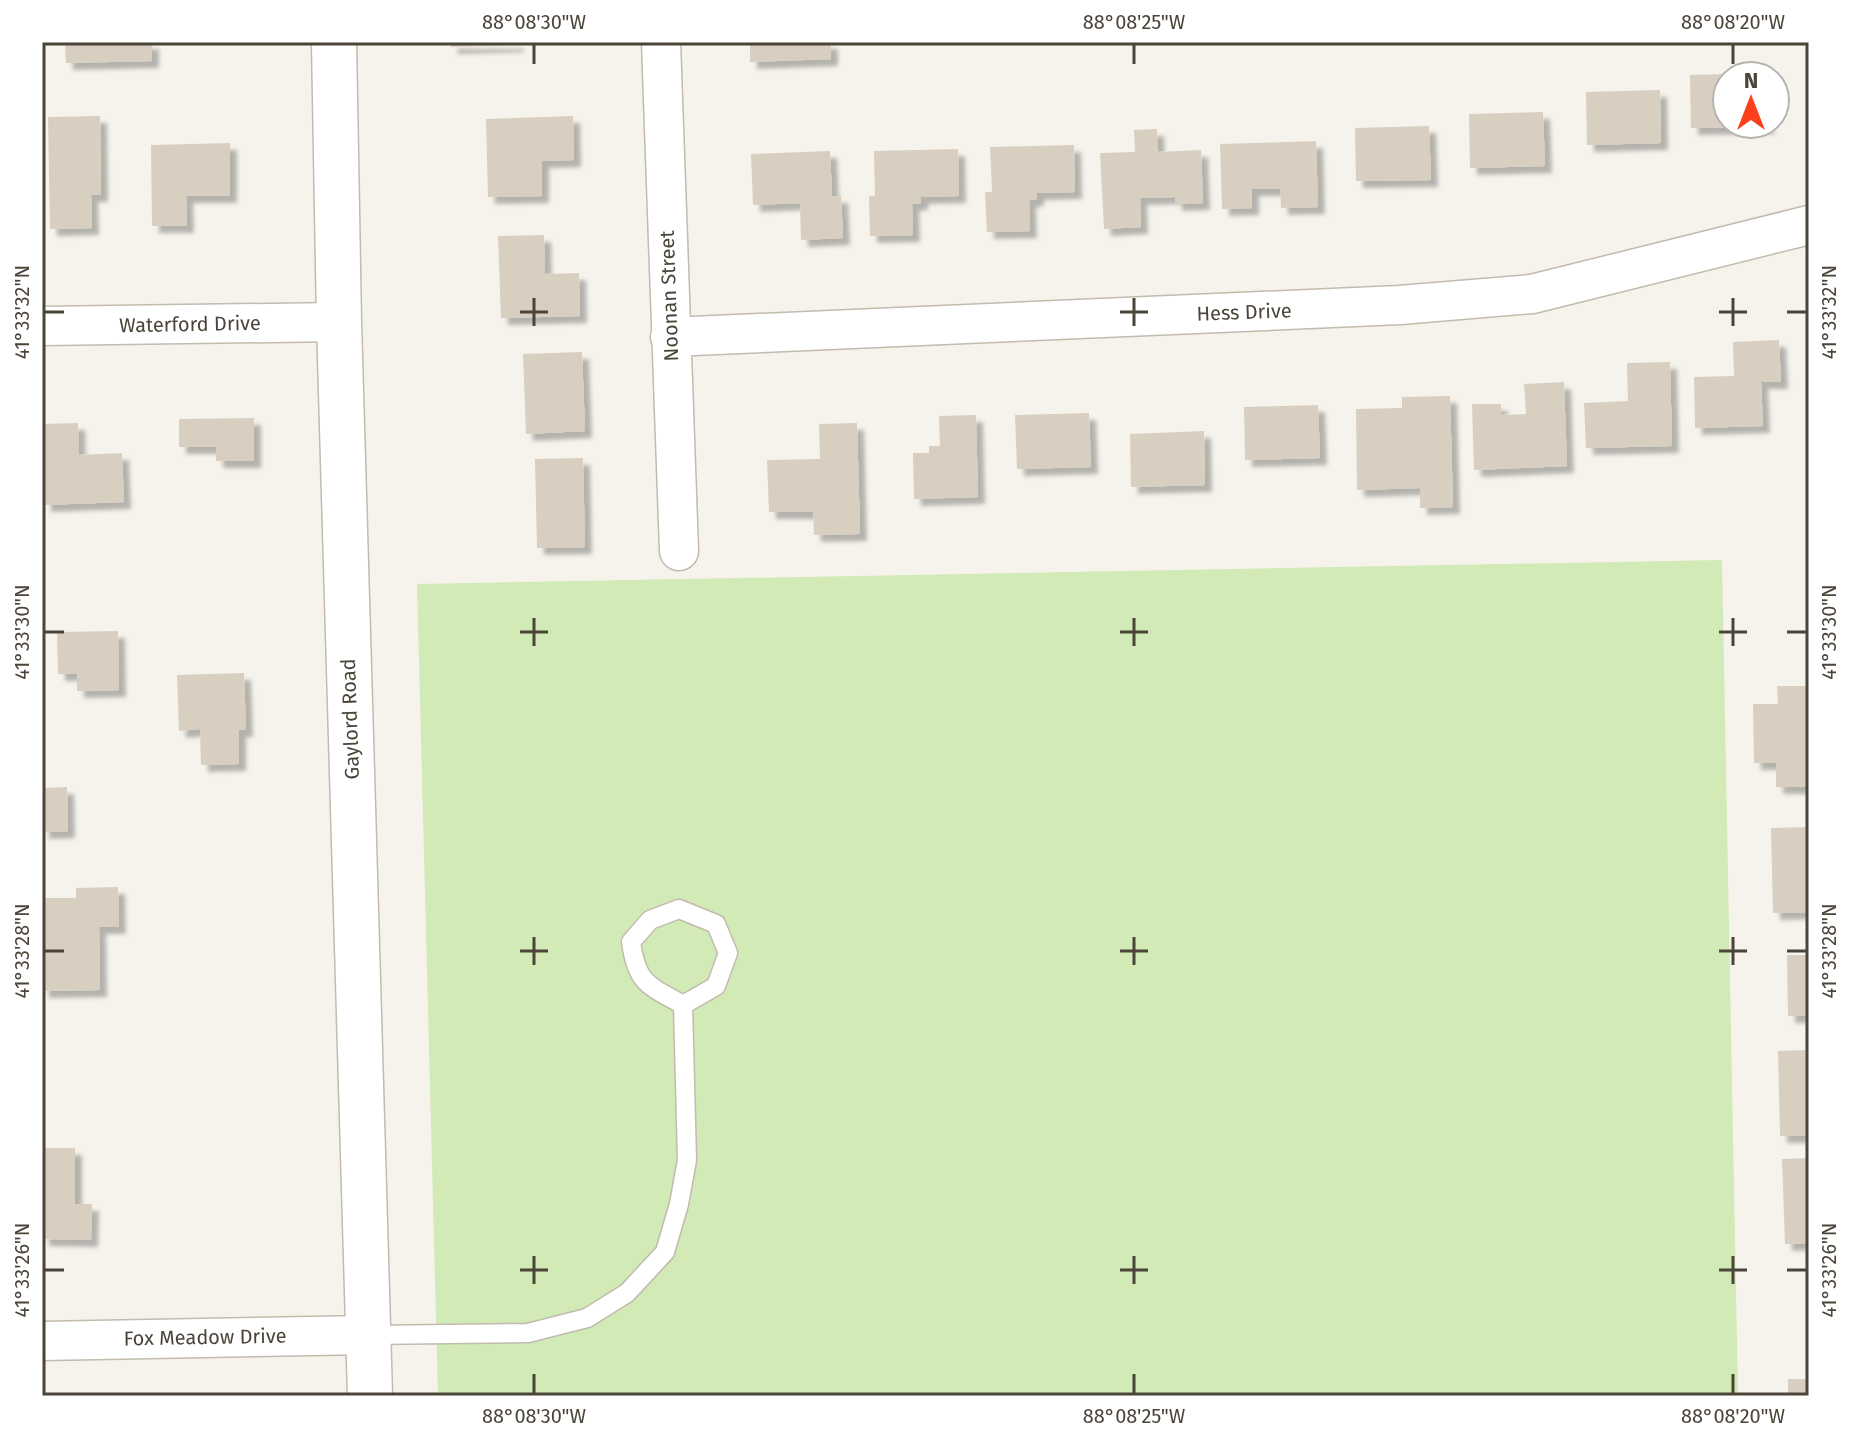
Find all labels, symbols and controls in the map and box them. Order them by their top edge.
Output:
text: 88°08'30"W [482,10,587,34]
text: 88°08'25"W [1083,10,1186,34]
text: 88°08'20"W [1681,10,1786,34]
north arrow [1711,60,1791,140]
text: N [1744,67,1758,94]
street label: Noonan Street [655,229,683,362]
text: 41°33'32"N [10,265,34,359]
text: 41°33'32"N [1817,265,1841,359]
street label: Hess Drive [1196,298,1292,326]
street label: Waterford Drive [119,311,261,337]
text: 41°33'30"N [10,584,34,680]
text: 41°33'30"N [1817,584,1841,680]
street label: Gaylord Road [336,658,364,780]
text: 41°33'28"N [10,903,34,999]
text: 41°33'28"N [1817,903,1841,999]
text: 41°33'26"N [10,1223,34,1317]
text: 41°33'26"N [1817,1223,1841,1317]
street label: Fox Meadow Drive [123,1324,287,1350]
text: 88°08'30"W [482,1404,587,1428]
text: 88°08'25"W [1083,1404,1186,1428]
text: 88°08'20"W [1681,1404,1786,1428]

